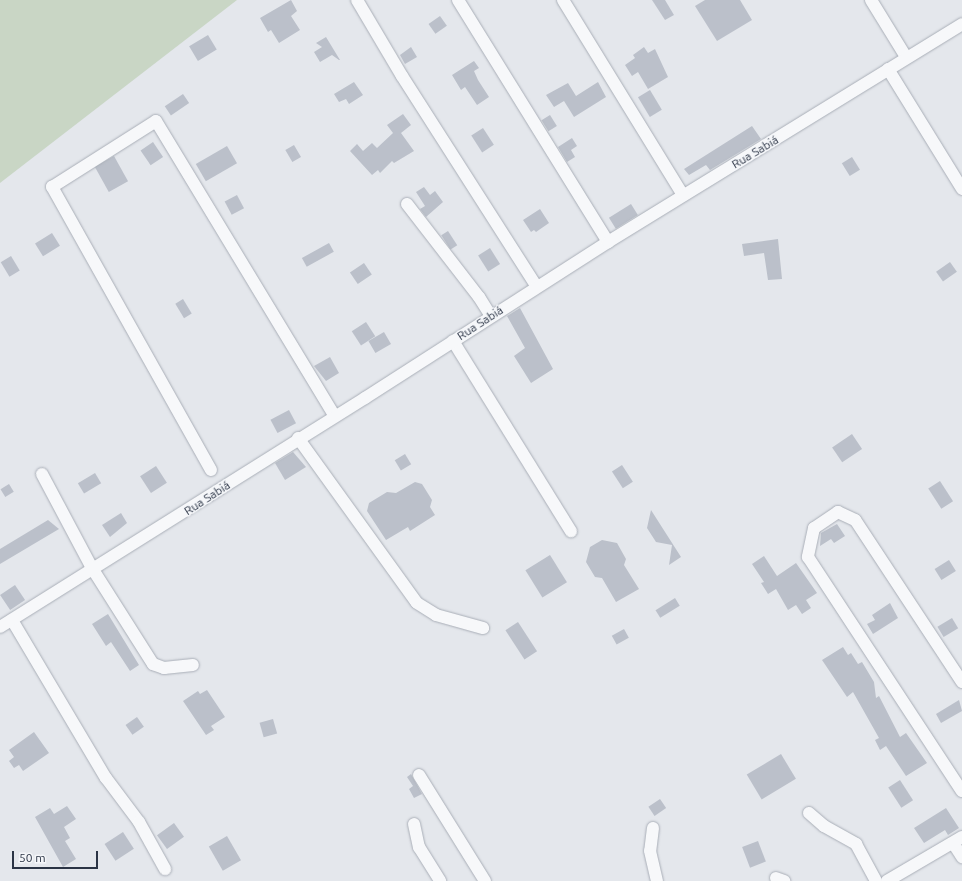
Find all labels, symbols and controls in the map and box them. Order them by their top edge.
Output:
street label: Rua Sabiá [729,132,781,172]
street label: Rua Sabiá [454,303,506,343]
street label: Rua Sabiá [181,478,233,518]
scale bar [14,843,100,869]
text: 50 m [19,851,46,864]

